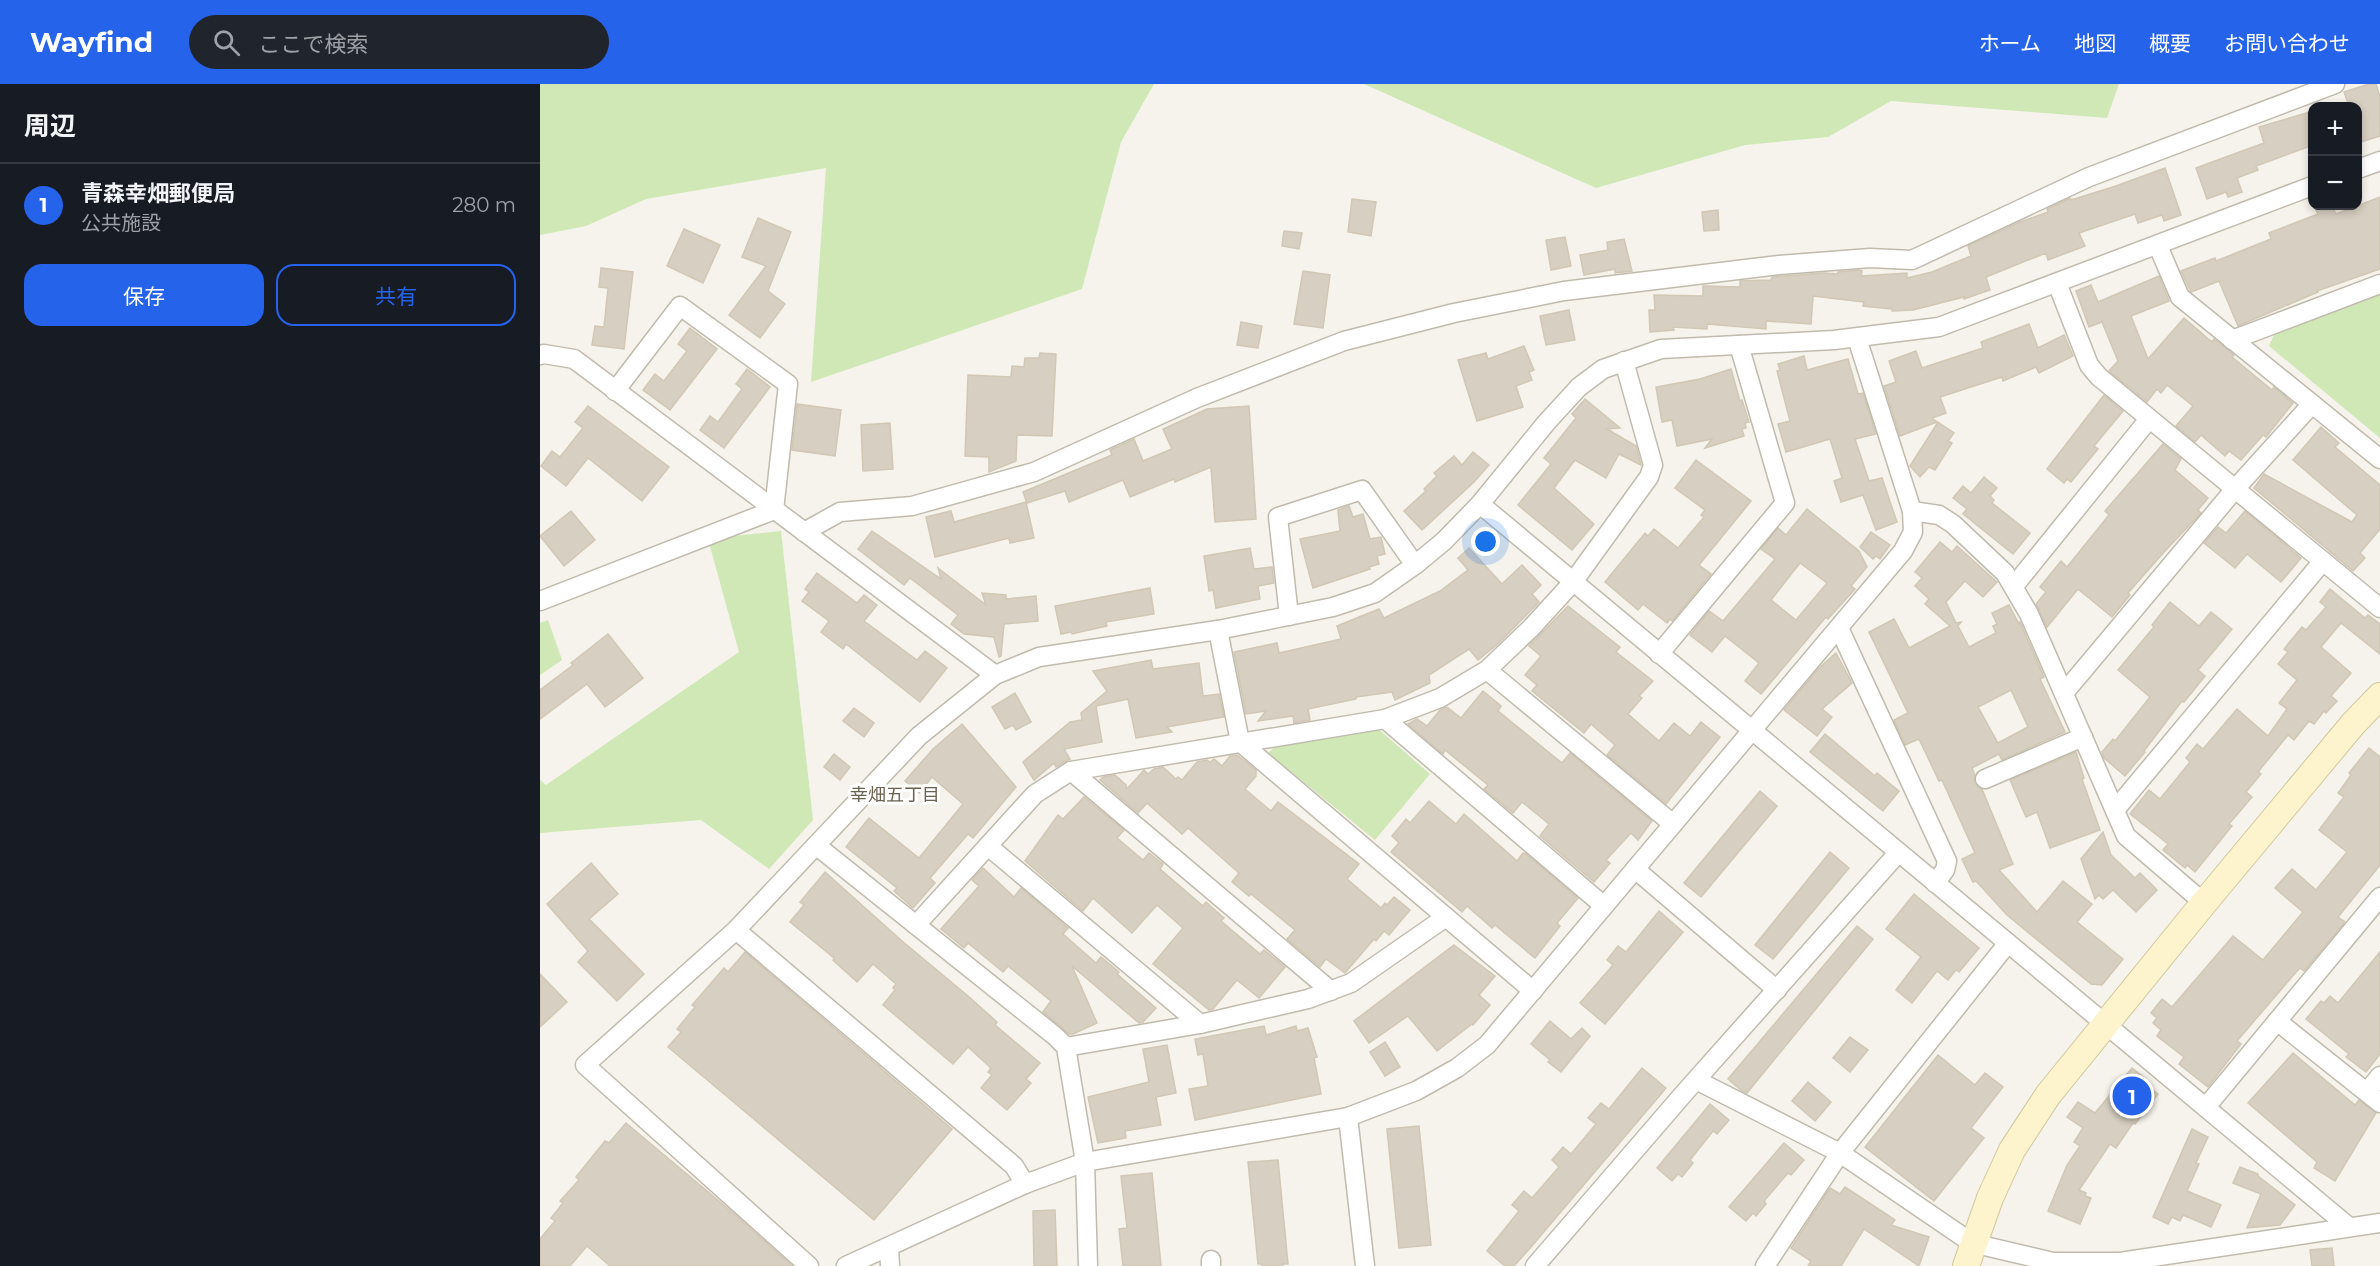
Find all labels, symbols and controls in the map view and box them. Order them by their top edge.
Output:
search box [189,15,609,69]
text: Wayfind [30,25,153,59]
icon: search [210,26,243,59]
text: ここで検索 [258,31,368,58]
text: ホーム [1979,31,2041,56]
text: 地図 [2074,31,2116,56]
text: 概要 [2149,31,2191,56]
text: お問い合わせ [2224,31,2350,56]
map controls [2308,102,2362,210]
button: + [2308,102,2362,156]
text: 周辺 [24,110,76,142]
button: − [2308,156,2362,210]
text: 青森幸畑郵便局 [81,180,235,207]
text: 1 [40,193,47,217]
text: 280 m [452,193,516,217]
text: 公共施設 [81,211,161,235]
button: 保存 [24,264,264,326]
button: 共有 [276,264,516,326]
your location [1471,527,1500,556]
district label: 幸畑五丁目 [850,784,940,806]
pin: 1 [2112,1074,2152,1118]

